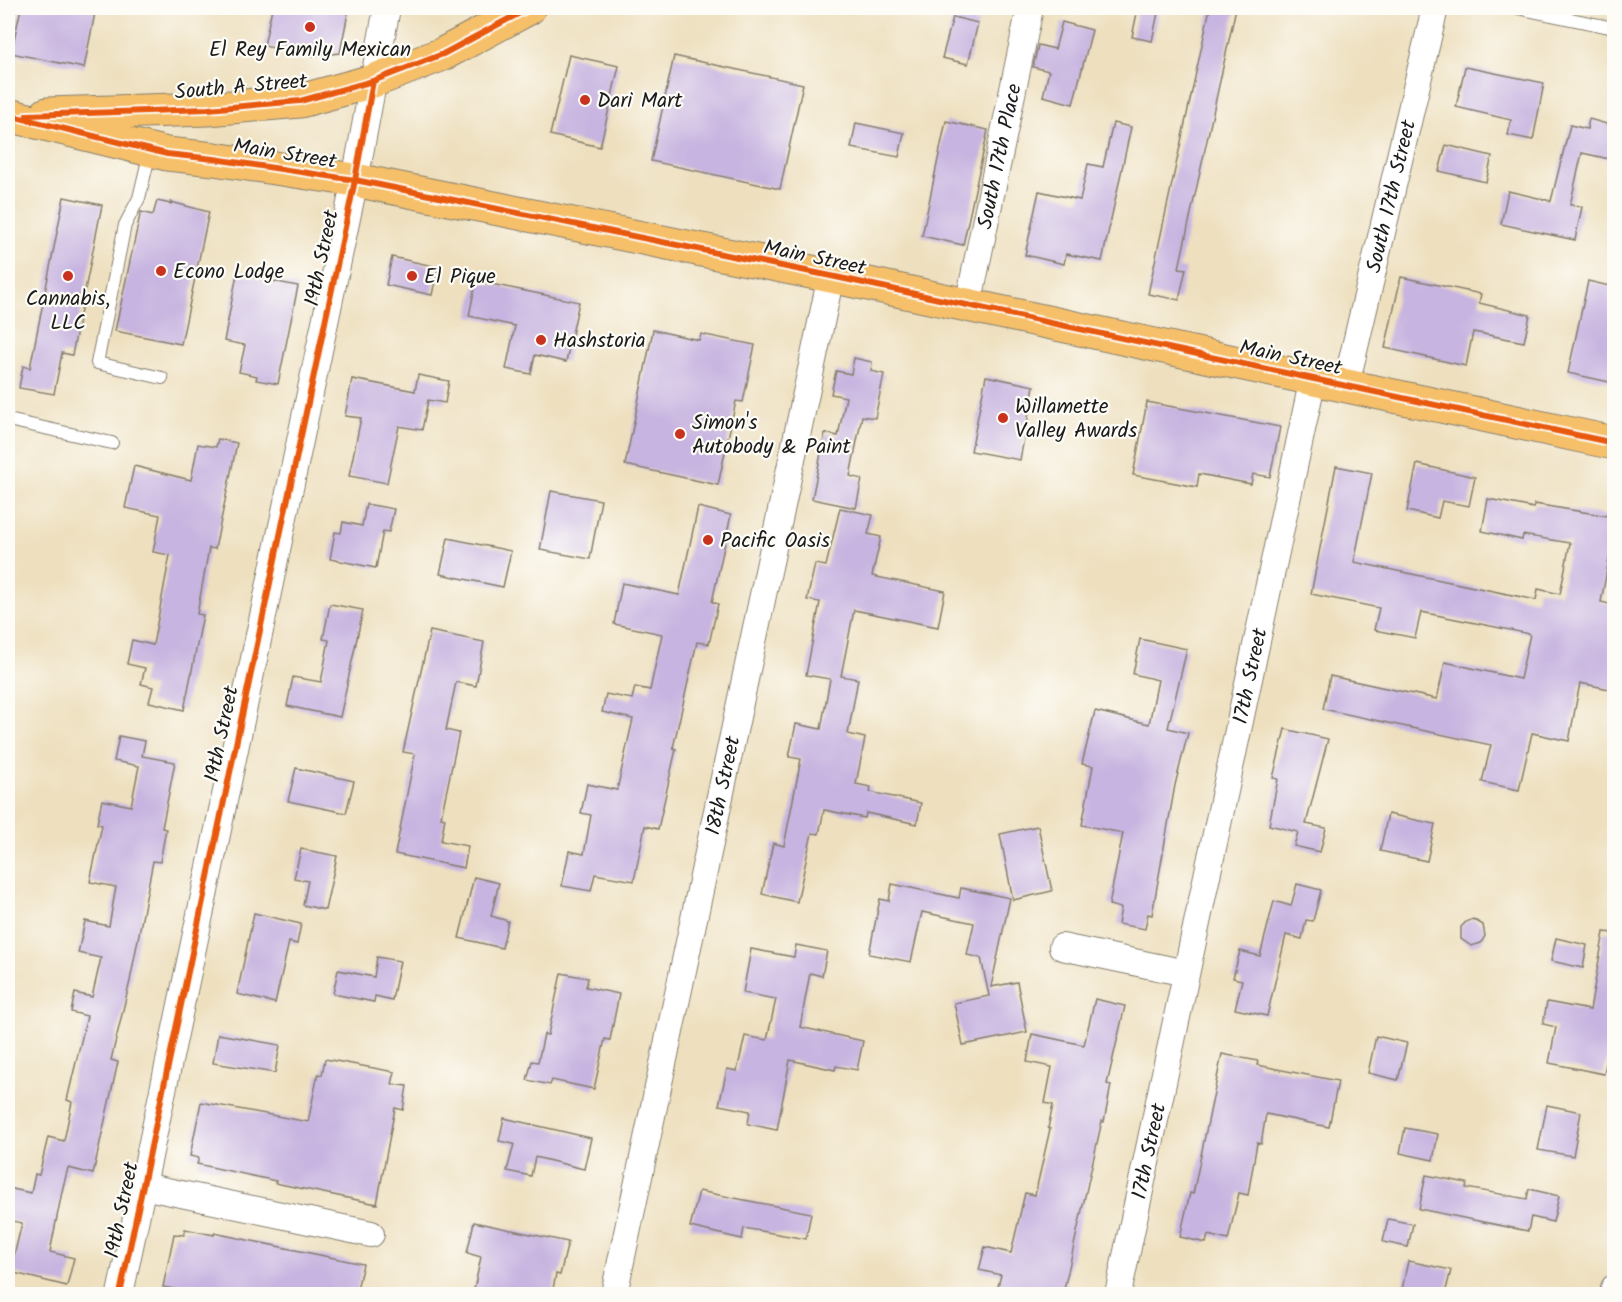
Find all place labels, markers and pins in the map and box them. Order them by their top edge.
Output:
marker: El Rey Family Mexican [303,20,317,34]
place label: El Rey Family Mexican [209,34,411,67]
place label: Dari Mart [597,85,683,118]
marker: Dari Mart [578,93,592,107]
place label: Econo Lodge [173,256,285,289]
place label: El Pique [424,261,496,294]
marker: Econo Lodge [154,264,168,278]
marker: Cannabis, LLC [61,269,75,283]
marker: El Pique [405,269,419,283]
place label: Cannabis, LLC [26,283,110,340]
place label: Hashstoria [553,325,646,358]
marker: Hashstoria [534,333,548,347]
place label: Willamette Valley Awards [1015,391,1137,448]
place label: Simon's Autobody & Paint [692,407,851,464]
marker: Willamette Valley Awards [996,411,1010,425]
marker: Simon's Autobody & Paint [673,427,687,441]
place label: Pacific Oasis [720,525,830,558]
marker: Pacific Oasis [701,533,715,547]

